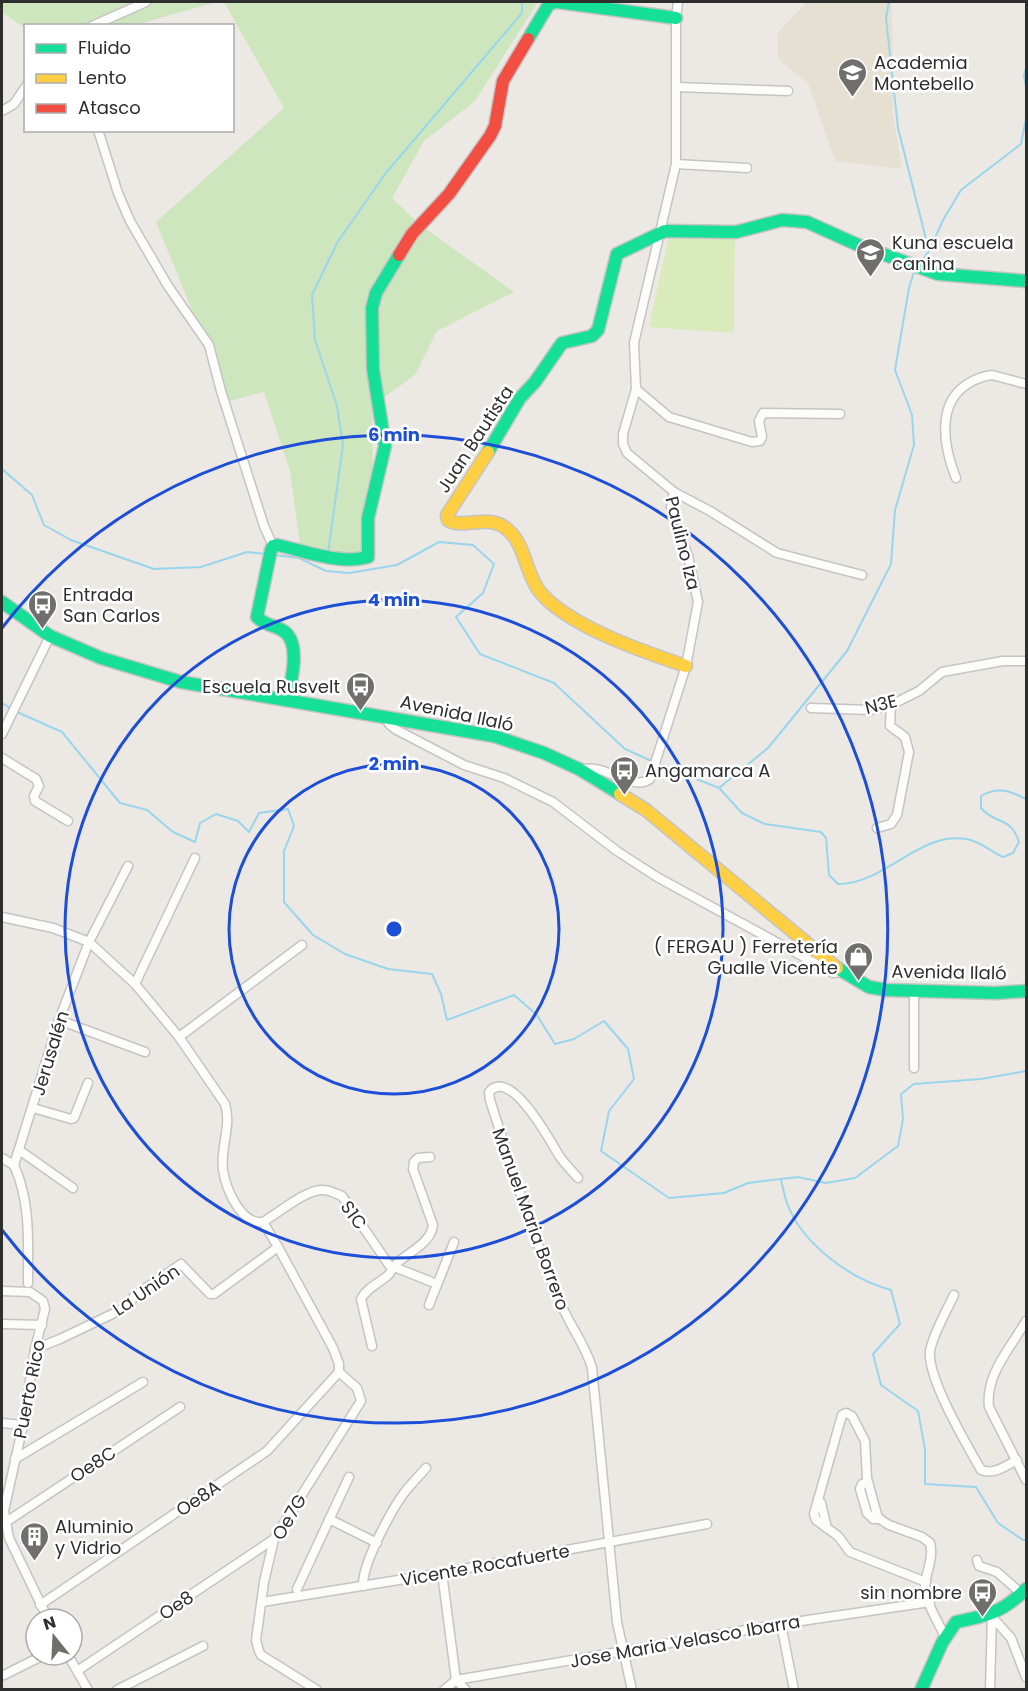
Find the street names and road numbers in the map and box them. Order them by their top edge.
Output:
street label: Juan Bautista [431,380,519,498]
street label: Paulino Iza [659,494,707,592]
street label: N3E [862,688,900,720]
street label: Avenida Ilaló [398,689,516,737]
street label: Avenida Ilaló [891,958,1007,986]
street label: Jerusalén [25,1007,75,1099]
street label: Manuel Maria Borrero [486,1124,576,1314]
street label: S1C [335,1195,373,1235]
street label: La Unión [108,1258,184,1322]
street label: Puerto Rico [7,1337,51,1441]
street label: Oe8C [65,1440,121,1488]
street label: Oe8A [171,1474,225,1522]
street label: Oe7G [266,1489,312,1545]
street label: Vicente Rocafuerte [398,1538,572,1592]
street label: Oe8 [154,1584,198,1626]
street label: Jose Maria Velasco Ibarra [568,1608,802,1674]

